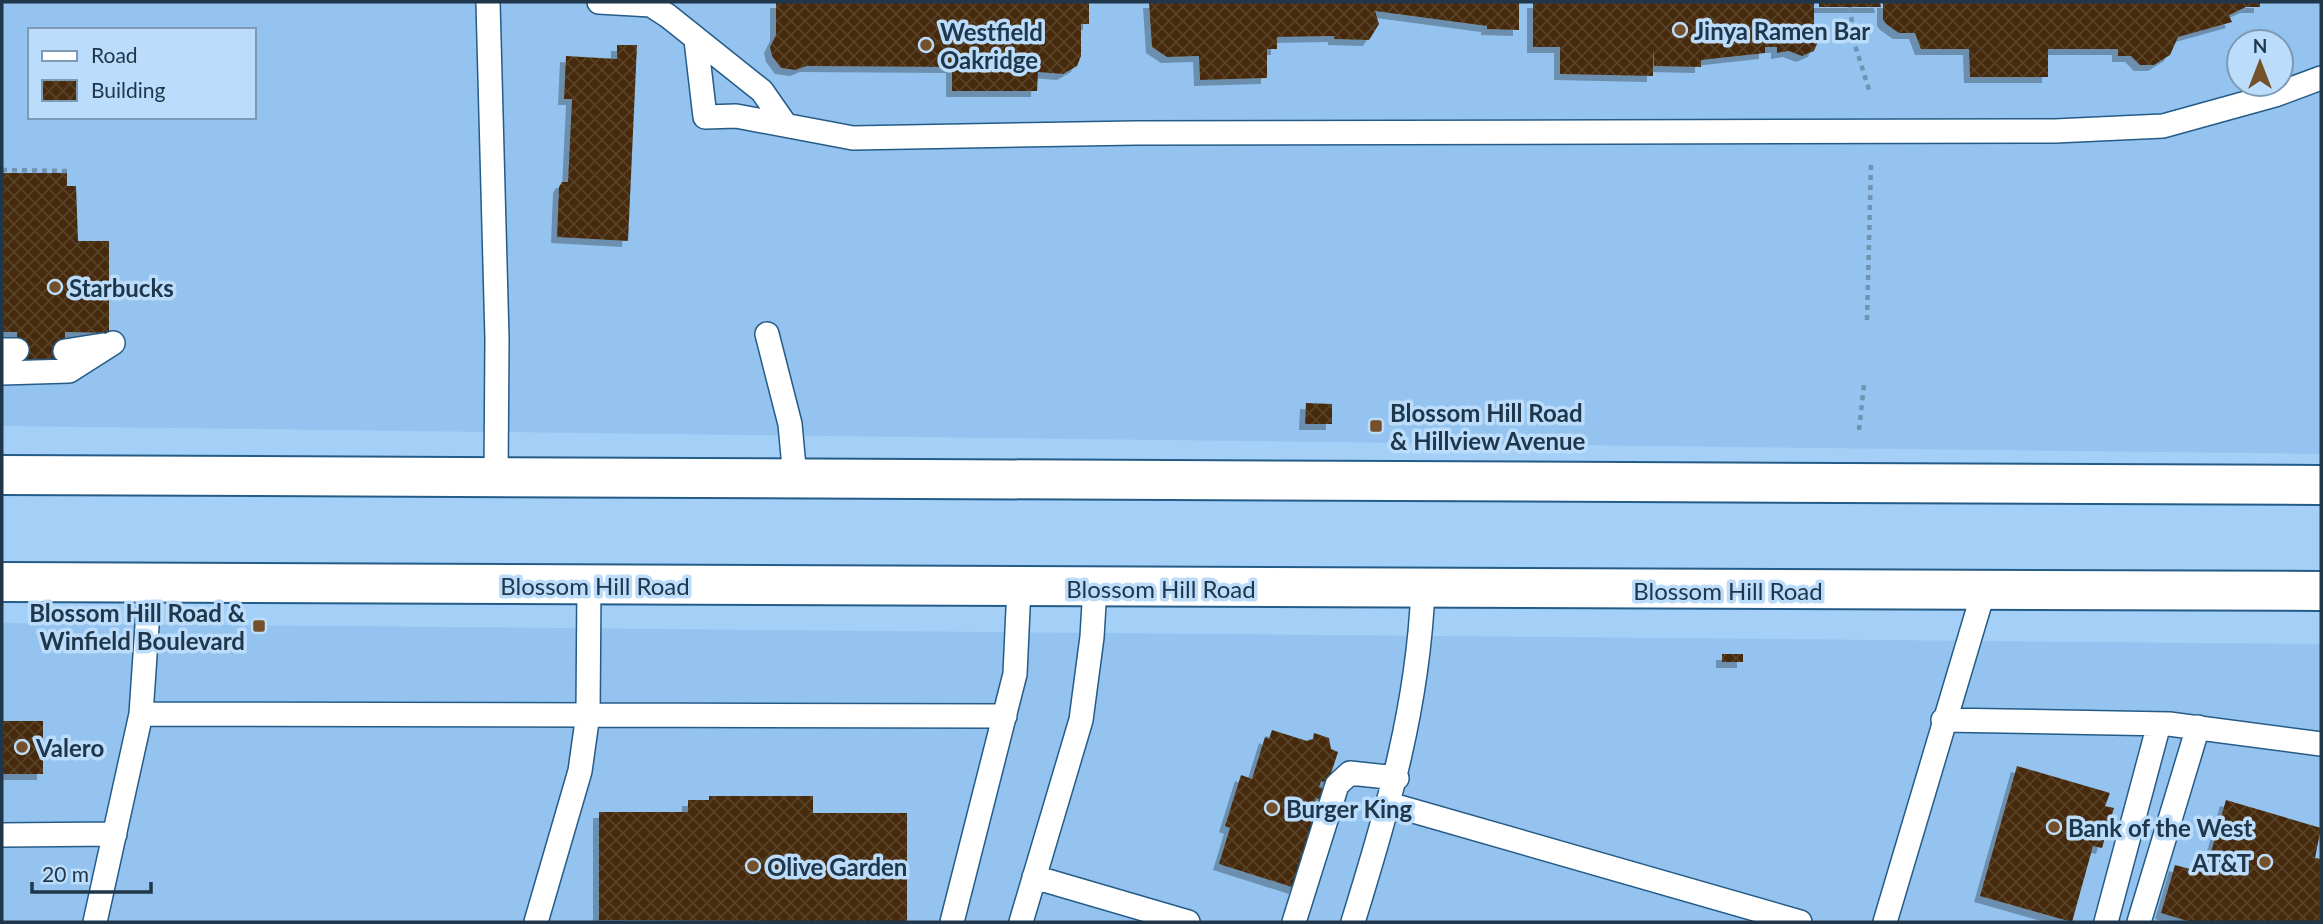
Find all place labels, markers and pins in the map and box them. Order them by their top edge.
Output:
place label: Jinya Ramen Bar [1694,16,1870,45]
place label: Westfield Oakridge [940,17,1043,74]
marker: Jinya Ramen Bar [1672,22,1688,38]
marker: Westfield Oakridge [918,37,934,53]
place label: Starbucks [69,273,174,302]
marker: Starbucks [47,279,63,295]
place label: Blossom Hill Road & Hillview Avenue [1390,398,1586,455]
marker: Blossom Hill Road & Hillview Avenue [1368,418,1384,434]
place label: Blossom Hill Road & Winfield Boulevard [29,598,246,655]
marker: Blossom Hill Road & Winfield Boulevard [251,618,267,634]
place label: Valero [35,733,104,762]
marker: Valero [14,739,30,755]
place label: Burger King [1286,794,1413,823]
marker: Burger King [1264,800,1280,816]
place label: Bank of the West [2068,813,2253,842]
marker: Bank of the West [2046,819,2062,835]
place label: AT&T [2191,848,2252,877]
place label: Olive Garden [767,852,907,881]
marker: AT&T [2257,854,2273,870]
marker: Olive Garden [745,858,761,874]

